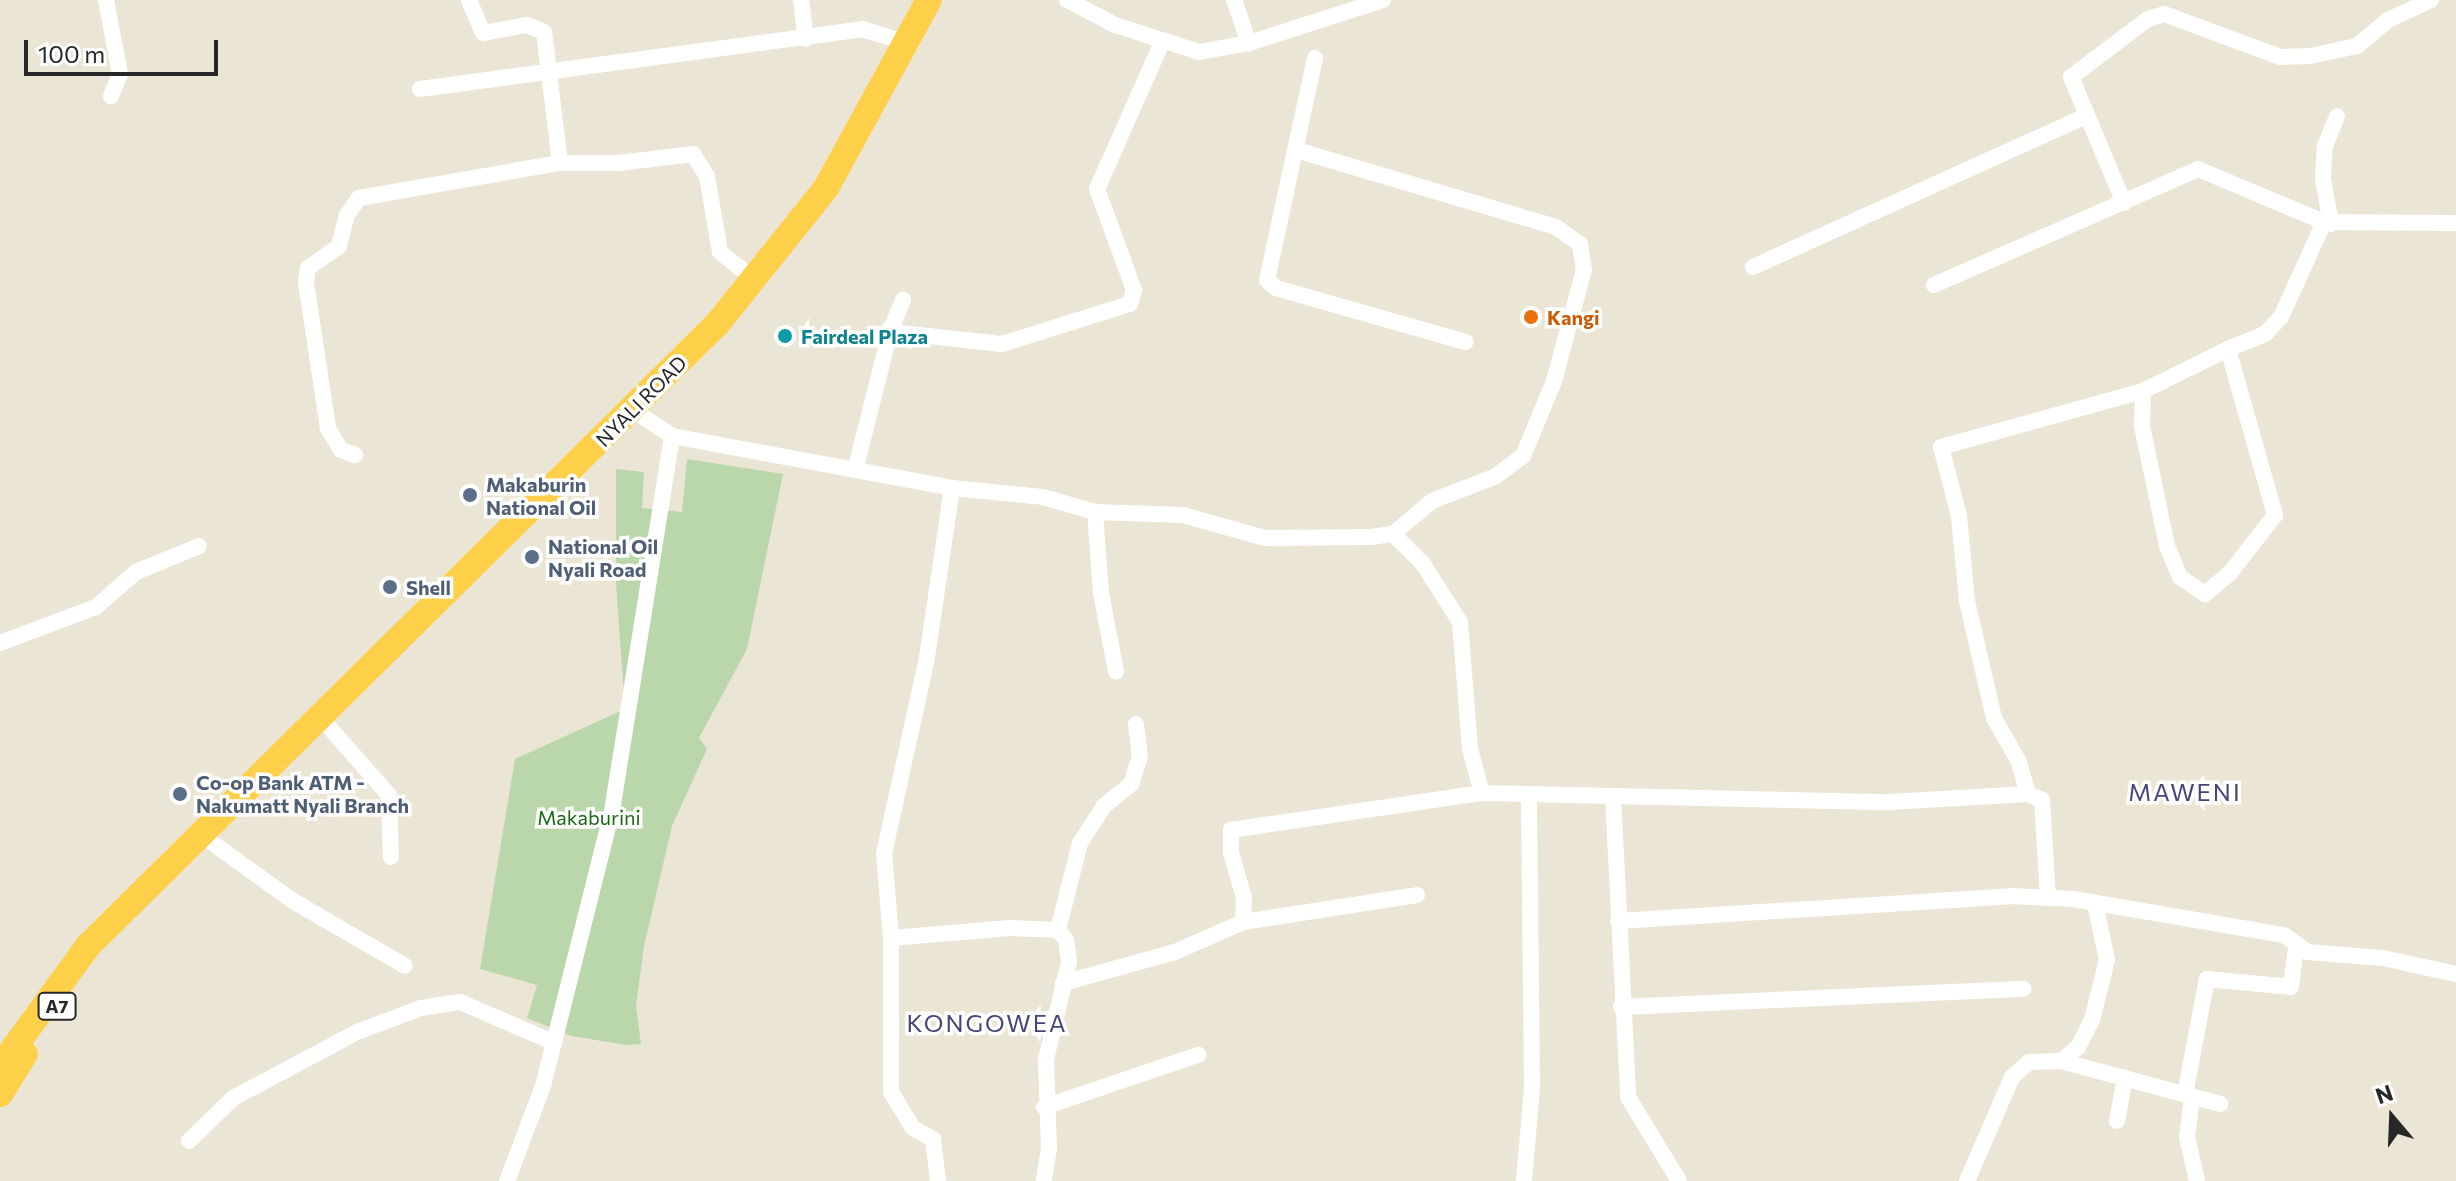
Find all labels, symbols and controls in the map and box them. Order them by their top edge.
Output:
scale bar [28,24,222,74]
text: 100 m [38,39,105,68]
place label: Kangi [1547,305,1600,329]
marker: Kangi [1522,308,1540,326]
place label: Fairdeal Plaza [801,324,928,348]
marker: Fairdeal Plaza [776,327,794,345]
street label: NYALI ROAD [591,351,691,451]
place label: Makaburin National Oil [486,472,596,519]
marker: Makaburin National Oil [461,486,479,504]
place label: National Oil Nyali Road [548,534,658,581]
marker: National Oil Nyali Road [523,548,541,566]
place label: Shell [406,575,451,599]
marker: Shell [381,578,399,596]
place label: Co-op Bank ATM - Nakumatt Nyali Branch [196,770,409,817]
district label: MAWENI [2128,778,2242,806]
marker: Co-op Bank ATM - Nakumatt Nyali Branch [171,785,189,803]
park label: Makaburini [537,805,641,829]
road number: A7 [37,992,77,1020]
district label: KONGOWEA [907,1009,1067,1037]
north arrow [2352,1077,2432,1157]
text: N [2372,1078,2396,1109]

